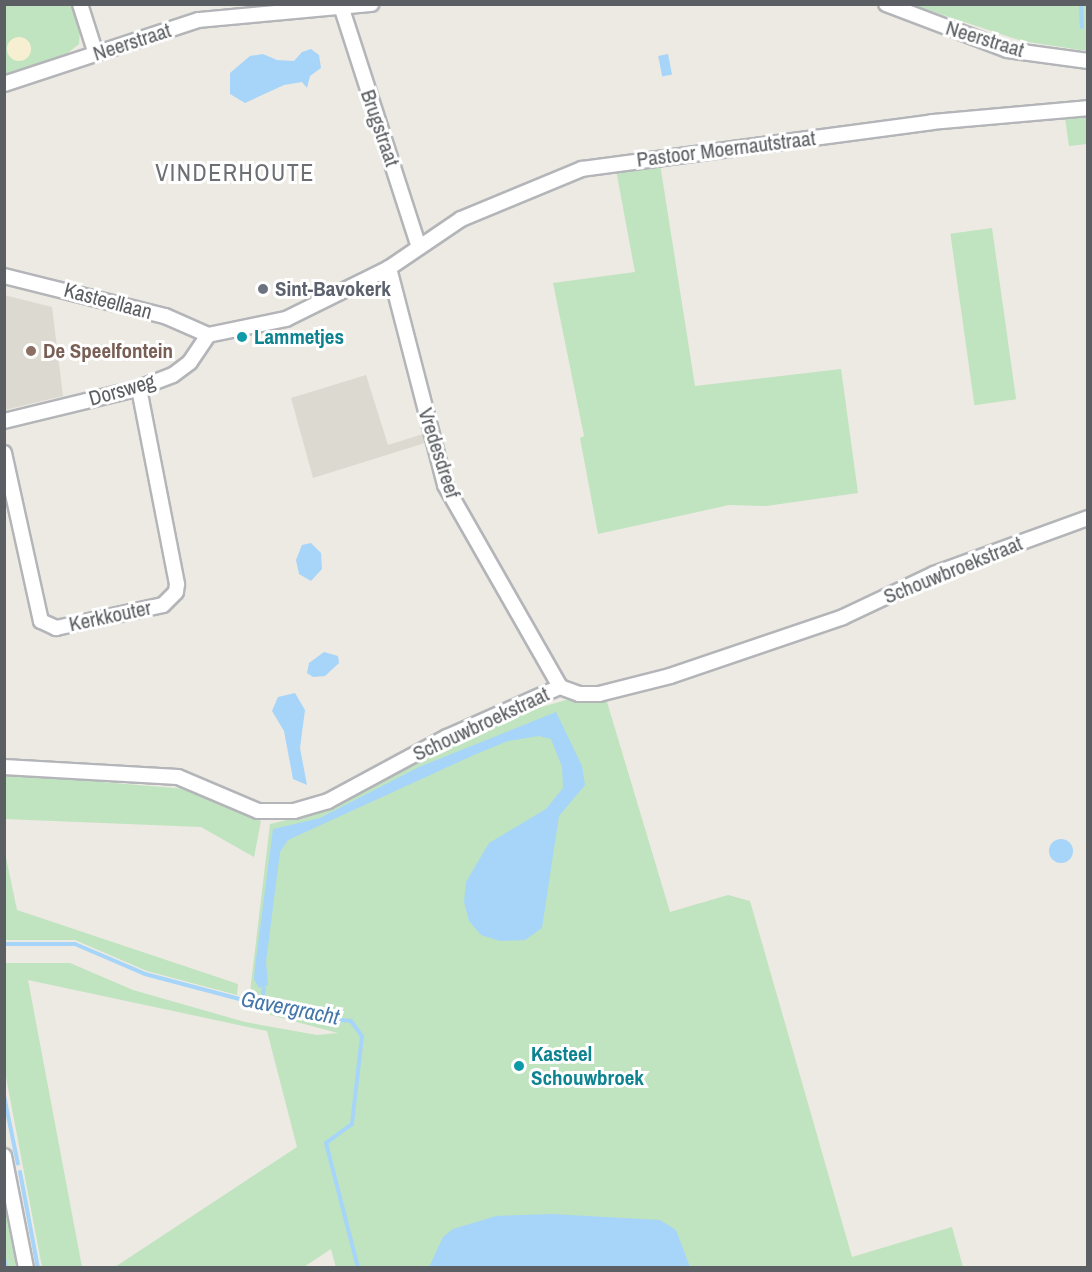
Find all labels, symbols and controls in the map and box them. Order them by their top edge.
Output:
street label: Neerstraat [943,15,1027,63]
street label: Neerstraat [90,18,174,66]
street label: Brugstraat [355,86,405,170]
street label: Pastoor Moernautstraat [635,126,817,172]
district label: VINDERHOUTE [155,159,315,187]
place label: Sint-Bavokerk [275,276,391,302]
street label: Kasteellaan [61,277,155,325]
marker: Sint-Bavokerk [256,282,270,296]
place label: Lammetjes [254,324,344,350]
marker: Lammetjes [235,330,249,344]
place label: De Speelfontein [43,338,173,364]
marker: De Speelfontein [24,344,38,358]
street label: Dorsweg [86,369,158,411]
street label: Vredesdreef [413,405,465,501]
street label: Schouwbroekstraat [880,531,1026,609]
street label: Kerkkouter [67,595,153,637]
street label: Schouwbroekstraat [409,681,553,767]
water label: Gavergracht [239,986,341,1030]
place label: Kasteel Schouwbroek [531,1041,644,1091]
marker: Kasteel Schouwbroek [512,1059,526,1073]

